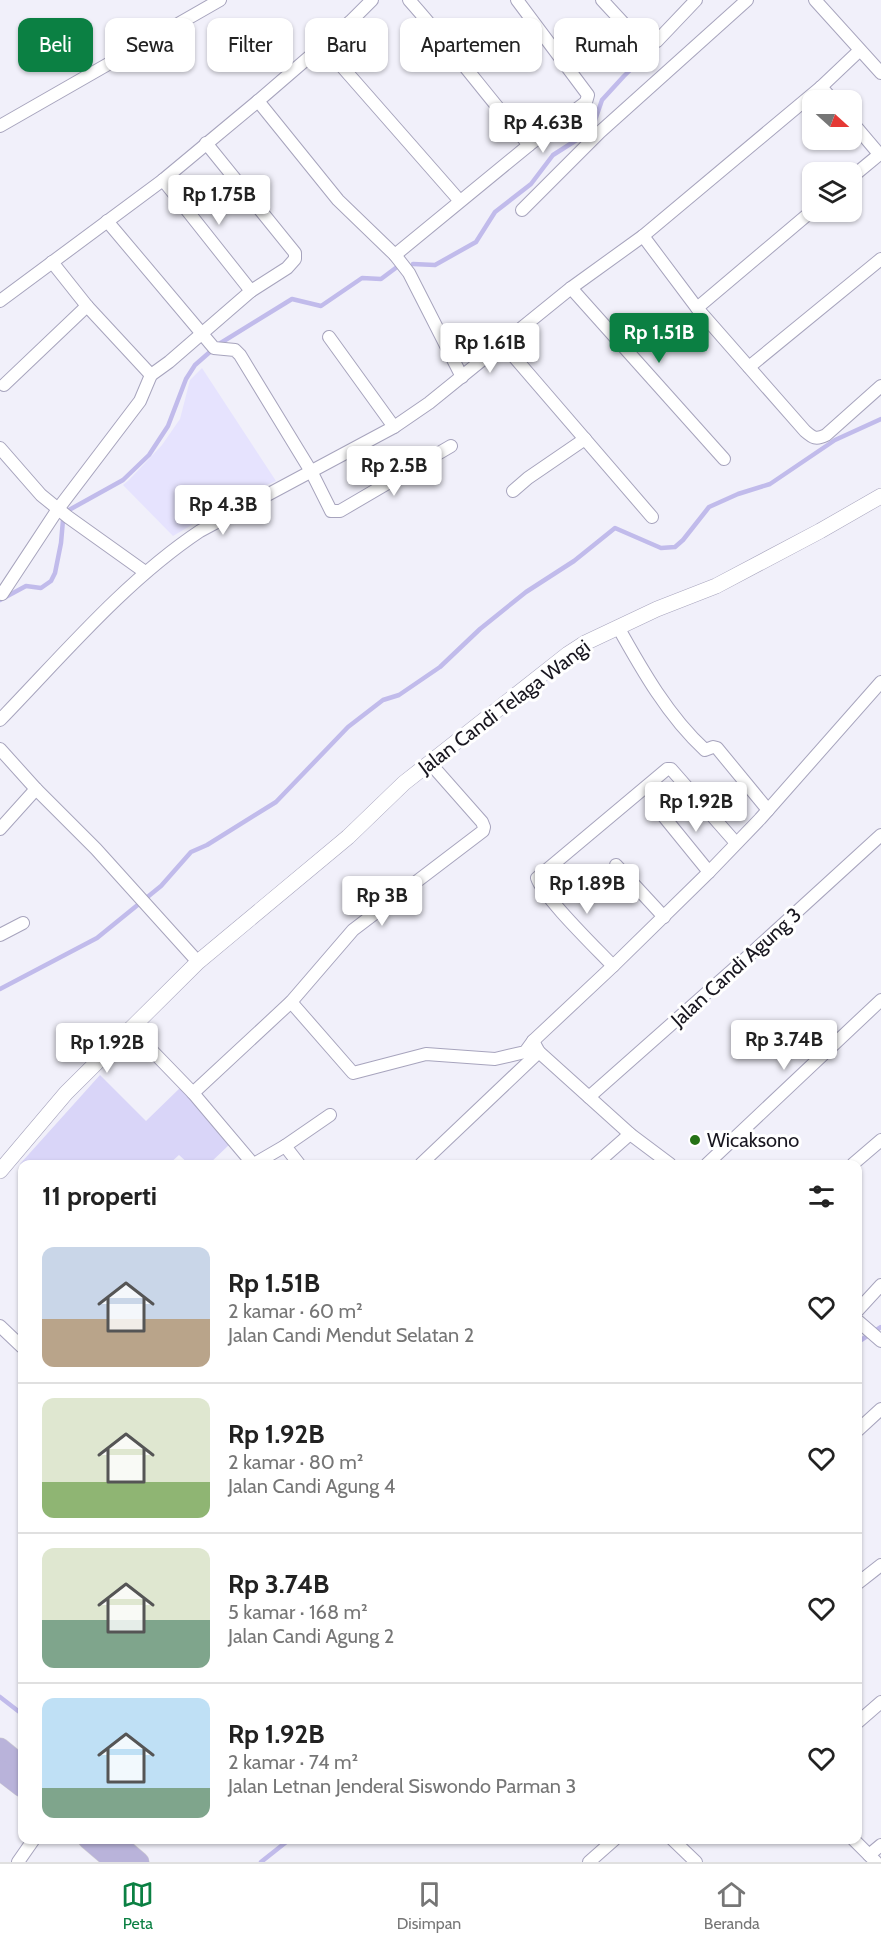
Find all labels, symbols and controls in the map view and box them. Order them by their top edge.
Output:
chip: Beli [18,18,93,72]
chip: Sewa [105,18,195,72]
chip: Filter [207,18,293,72]
chip: Baru [305,18,388,72]
chip: Apartemen [400,18,542,72]
chip: Rumah [554,18,659,72]
north arrow [802,90,862,150]
map controls [802,90,862,222]
pin: Rp 4.63B [481,103,605,154]
text: Rp 4.63B [503,110,583,134]
button: layers [802,162,862,222]
pin: Rp 1.75B [157,175,281,226]
text: Rp 1.75B [182,182,256,206]
pin: Rp 1.51B [597,313,721,364]
text: Rp 1.51B [624,320,694,344]
pin: Rp 1.61B [428,323,552,374]
text: Rp 1.61B [454,330,526,354]
pin: Rp 2.5B [339,446,449,497]
text: Rp 2.5B [361,453,427,477]
pin: Rp 4.3B [168,485,278,536]
text: Rp 4.3B [189,492,257,516]
street label: Jalan Candi Telaga Wangi [413,635,595,780]
pin: Rp 1.92B [634,782,758,833]
text: Rp 1.92B [659,789,733,813]
pin: Rp 1.89B [525,864,649,915]
text: Rp 1.89B [549,871,625,895]
pin: Rp 3B [340,876,424,927]
text: Rp 3B [356,883,408,907]
street label: Jalan Candi Agung 3 [665,902,806,1032]
pin: Rp 3.74B [722,1020,846,1071]
pin: Rp 1.92B [45,1023,169,1074]
text: Rp 3.74B [745,1027,823,1051]
text: Rp 1.92B [70,1030,144,1054]
place label: Wicaksono [707,1128,799,1152]
marker: Wicaksono [688,1133,702,1147]
text: 11 properti [42,1180,157,1212]
icon: filters [805,1180,838,1213]
text: Rp 1.51B [228,1267,320,1299]
icon: home [90,1271,162,1343]
icon: heart [805,1291,838,1324]
text: 2 kamar · 60 m² [228,1299,363,1323]
text: Jalan Candi Mendut Selatan 2 [228,1323,474,1347]
text: Rp 1.92B [228,1418,324,1450]
icon: home [90,1422,162,1494]
icon: heart [805,1442,838,1475]
text: 2 kamar · 80 m² [228,1450,363,1474]
text: Jalan Candi Agung 4 [228,1474,395,1498]
text: Rp 3.74B [228,1568,329,1600]
icon: home [90,1572,162,1644]
icon: heart [805,1592,838,1625]
text: 5 kamar · 168 m² [228,1600,368,1624]
text: Jalan Candi Agung 2 [228,1624,394,1648]
text: Rp 1.92B [228,1718,324,1750]
icon: home [90,1722,162,1794]
icon: heart [805,1742,838,1775]
text: 2 kamar · 74 m² [228,1750,358,1774]
text: Jalan Letnan Jenderal Siswondo Parman 3 [228,1774,576,1798]
tab: Peta [121,1878,154,1933]
tab: Disimpan [397,1878,461,1933]
tab: Beranda [704,1878,760,1933]

